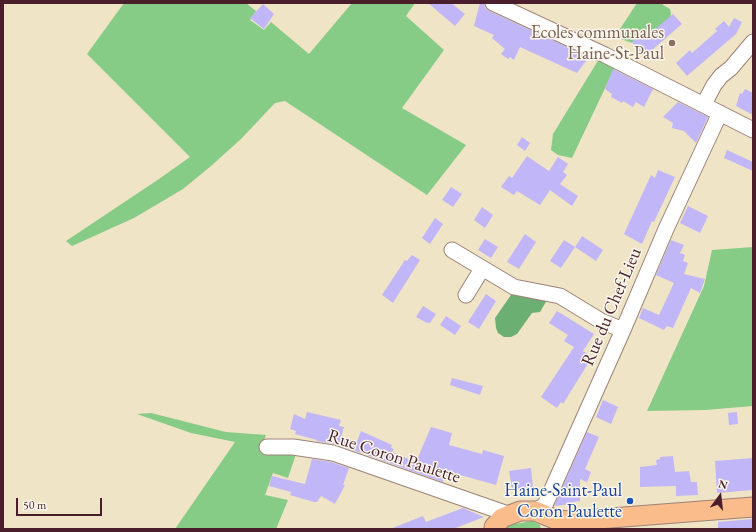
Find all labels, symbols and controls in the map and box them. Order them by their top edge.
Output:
place label: Ecoles communales Haine-St-Paul [531,22,664,64]
marker: Ecoles communales Haine-St-Paul [667,38,677,48]
street label: Rue du Chef-Lieu [577,245,647,369]
street label: Rue Coron Paulette [325,425,463,489]
north arrow [700,476,740,516]
text: N [717,476,729,492]
place label: Haine-Saint-Paul Coron Paulette [504,480,622,522]
scale bar [18,490,104,516]
marker: Haine-Saint-Paul Coron Paulette [625,496,635,506]
text: 50 m [23,497,46,513]

